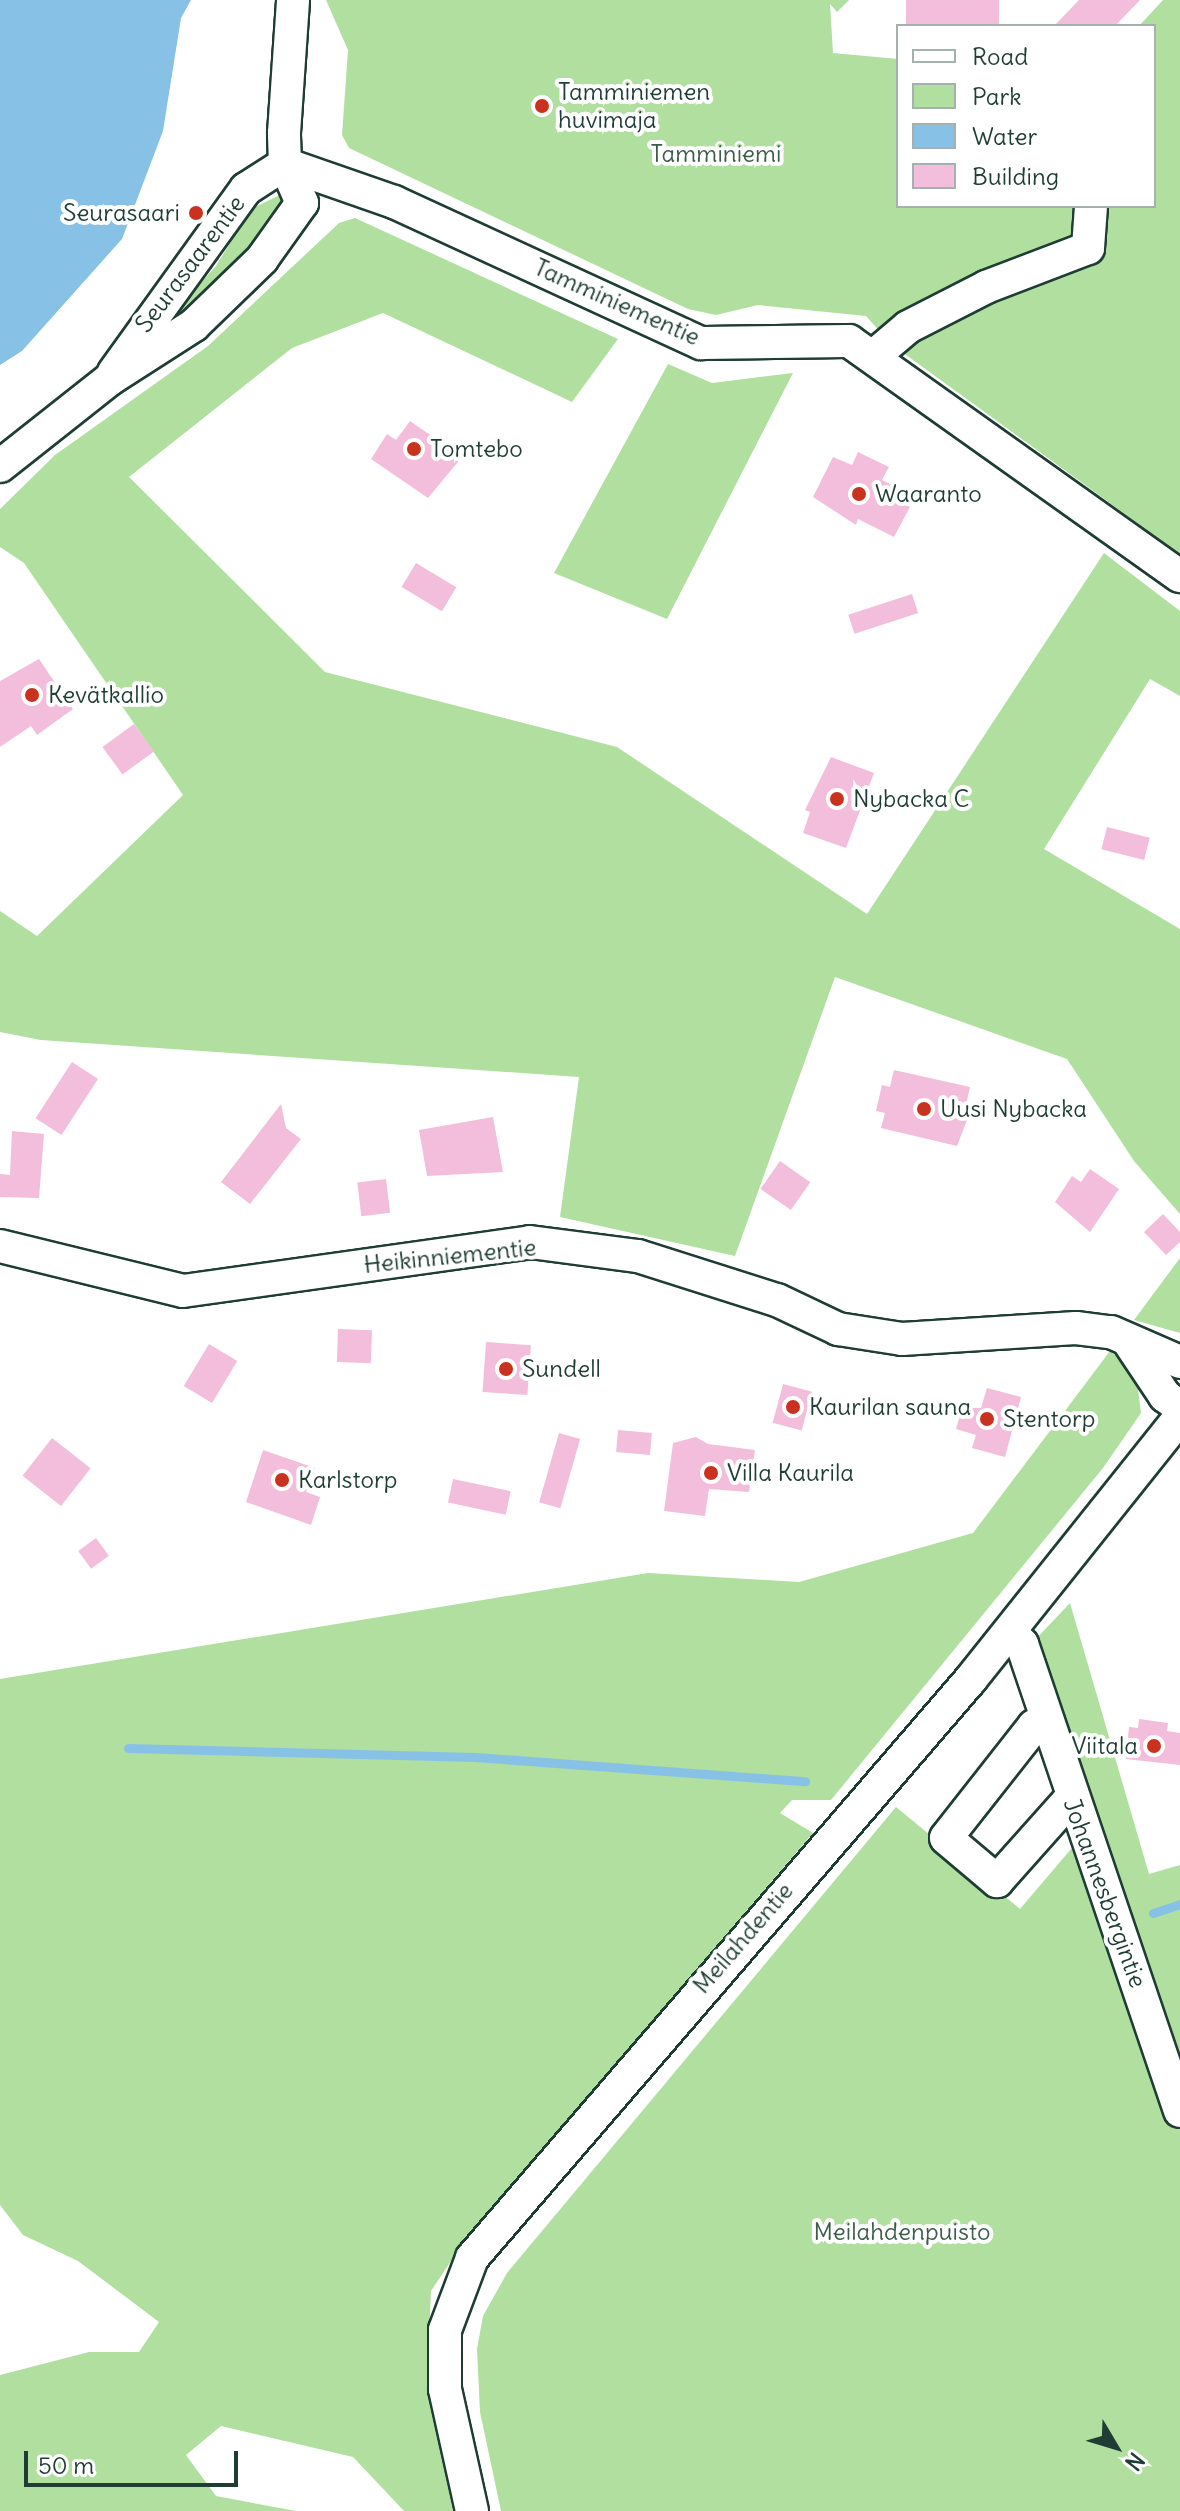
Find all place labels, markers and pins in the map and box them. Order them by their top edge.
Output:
place label: Tamminiemen huvimaja [558,78,710,134]
marker: Tamminiemen huvimaja [533,97,551,115]
place label: Seurasaari [63,199,180,227]
marker: Seurasaari [187,204,205,222]
place label: Tomtebo [430,435,523,463]
marker: Tomtebo [405,440,423,458]
place label: Waaranto [875,480,982,508]
marker: Waaranto [850,485,868,503]
place label: Kevätkallio [48,681,164,709]
marker: Kevätkallio [23,686,41,704]
place label: Nybacka C [853,785,969,813]
marker: Nybacka C [828,790,846,808]
place label: Uusi Nybacka [940,1095,1087,1123]
marker: Uusi Nybacka [915,1100,933,1118]
place label: Sundell [522,1355,601,1383]
marker: Sundell [497,1360,515,1378]
place label: Kaurilan sauna [809,1393,971,1421]
marker: Kaurilan sauna [784,1398,802,1416]
place label: Stentorp [1003,1405,1095,1433]
marker: Stentorp [978,1410,996,1428]
place label: Villa Kaurila [727,1459,854,1487]
marker: Villa Kaurila [702,1464,720,1482]
place label: Karlstorp [298,1466,398,1494]
marker: Karlstorp [273,1471,291,1489]
place label: Viitala [1071,1732,1138,1760]
marker: Viitala [1145,1737,1163,1755]

